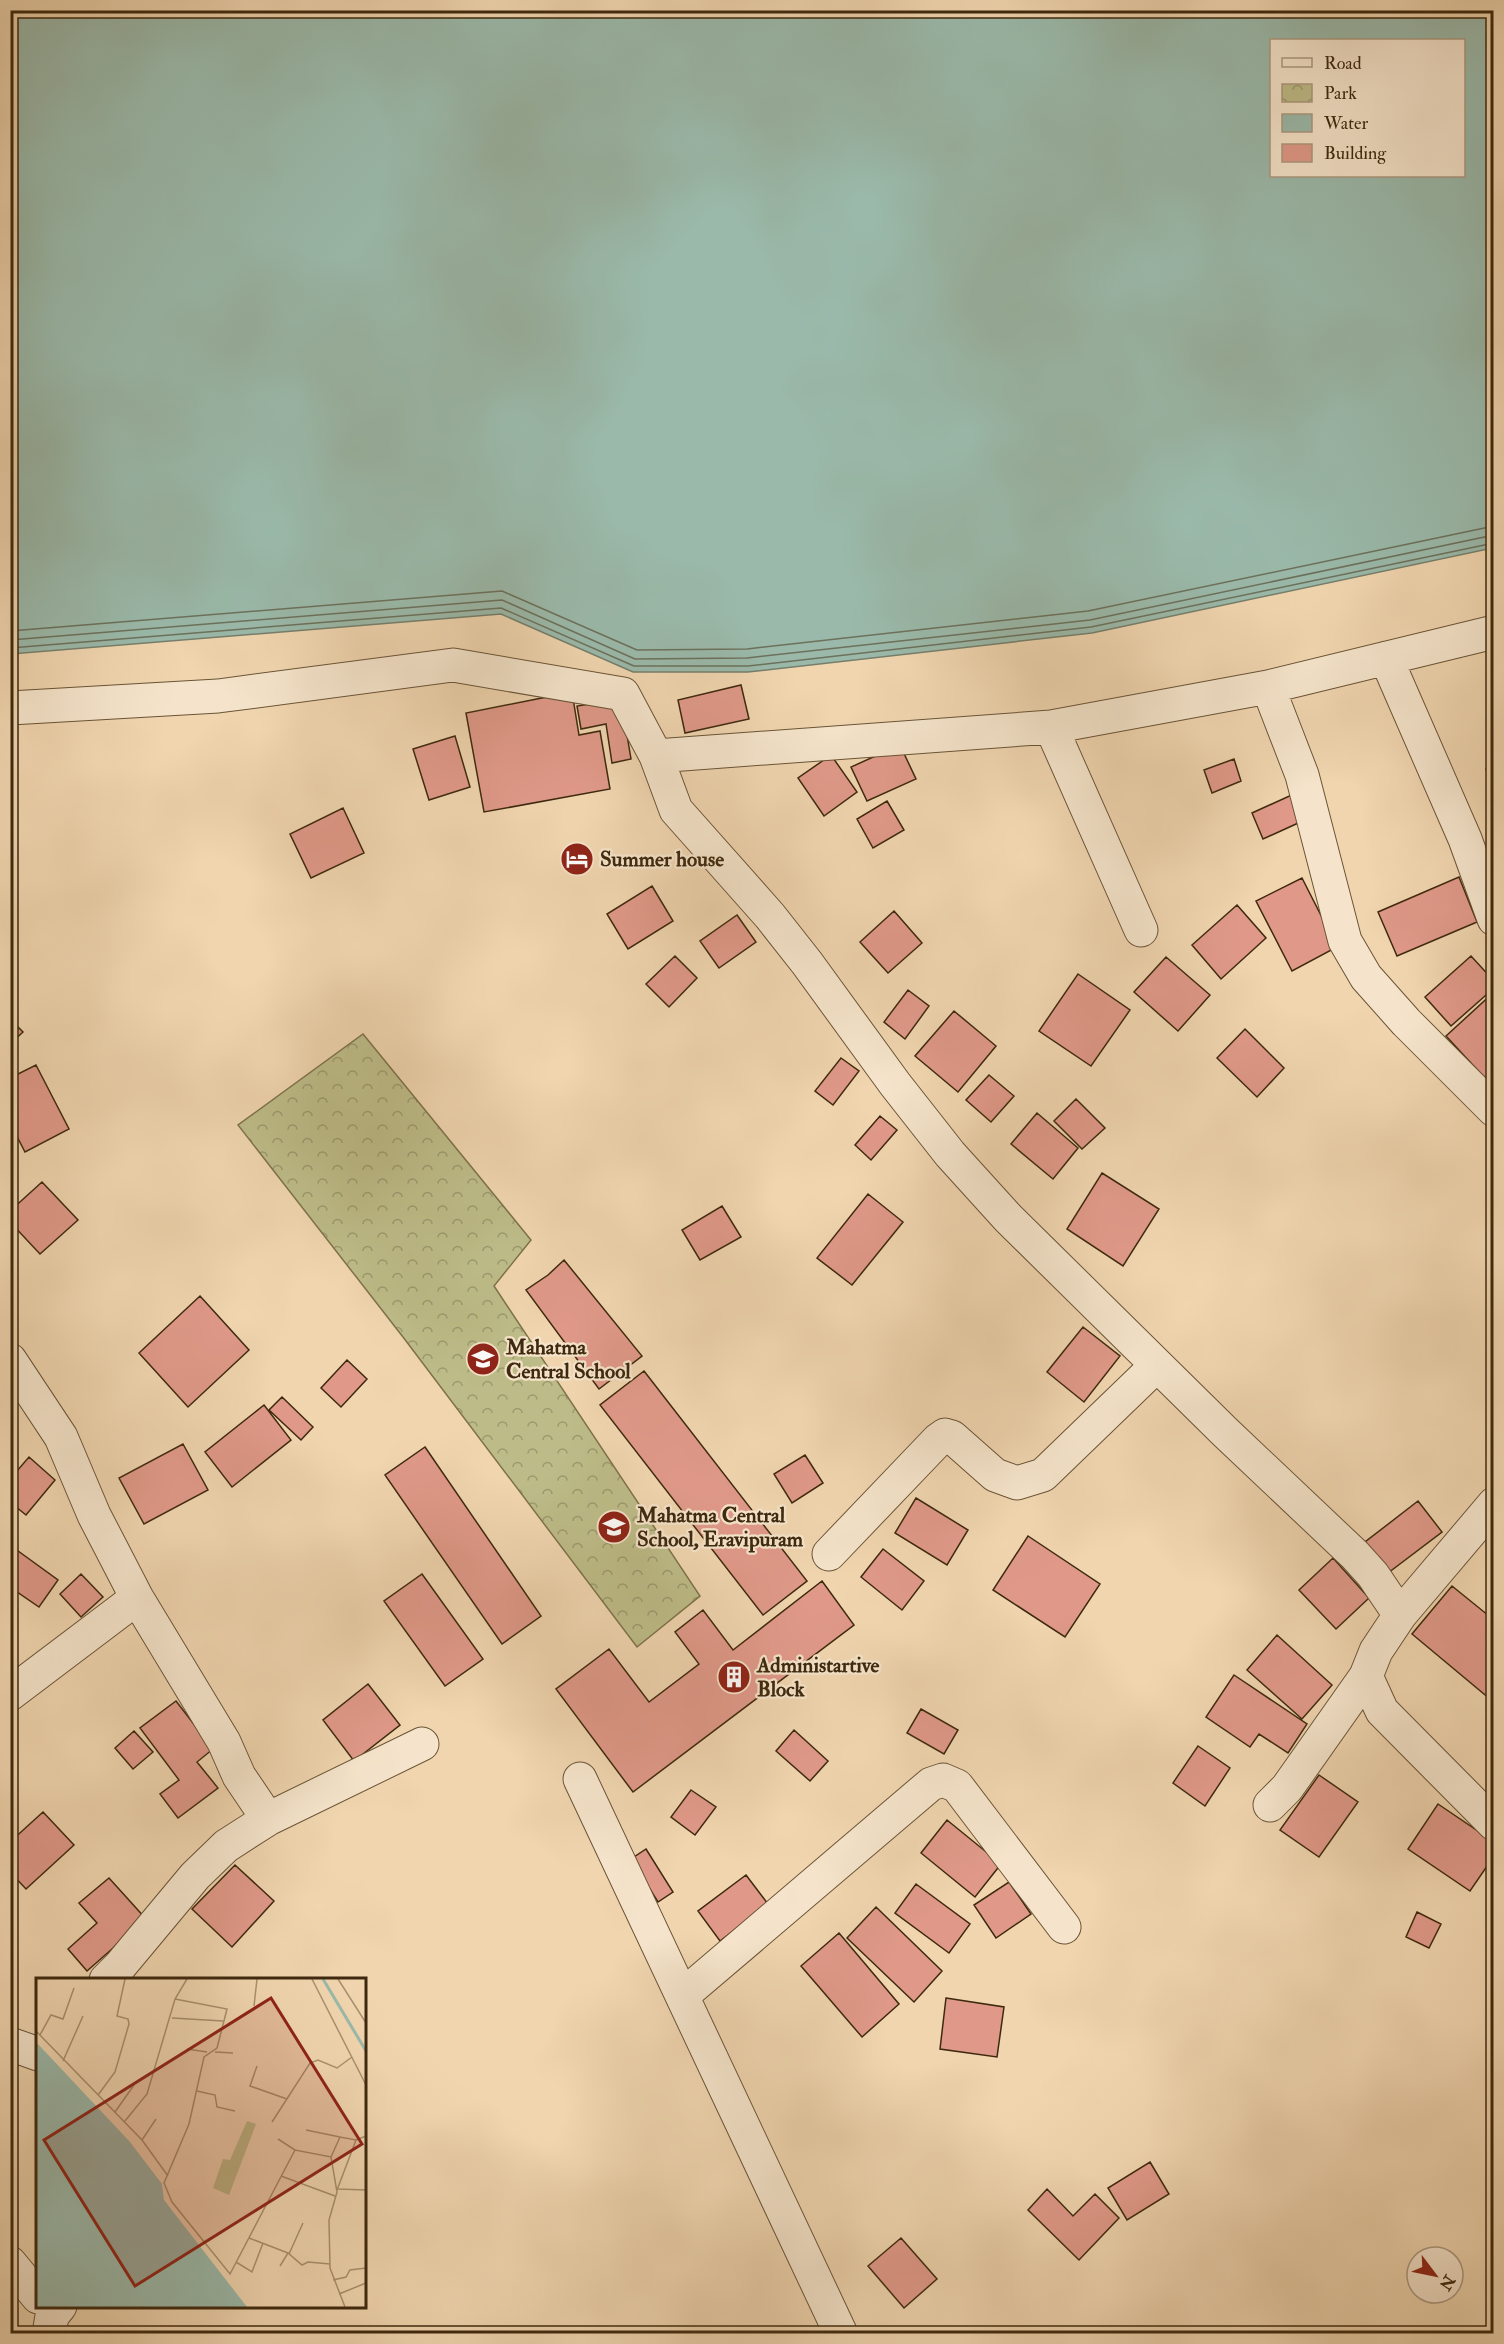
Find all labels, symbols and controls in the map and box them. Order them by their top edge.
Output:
legend [1270,39,1465,177]
text: Road [1324,52,1362,75]
text: Park [1324,82,1357,105]
text: Water [1323,112,1368,135]
text: Building [1324,142,1387,165]
hotel icon: Summer house [559,841,595,877]
place label: Summer house [600,846,724,873]
place label: Mahatma Central School [505,1334,631,1385]
school or university icon: Mahatma Central School [465,1341,501,1377]
place label: Mahatma Central School, Eravipuram [636,1502,804,1553]
school or university icon: Mahatma Central School, Eravipuram [596,1509,632,1545]
place label: Administartive Block [756,1652,880,1703]
building icon: Administartive Block [716,1659,752,1695]
inset map [36,1978,366,2308]
north arrow [1405,2245,1465,2305]
text: N [1434,2270,1460,2294]

